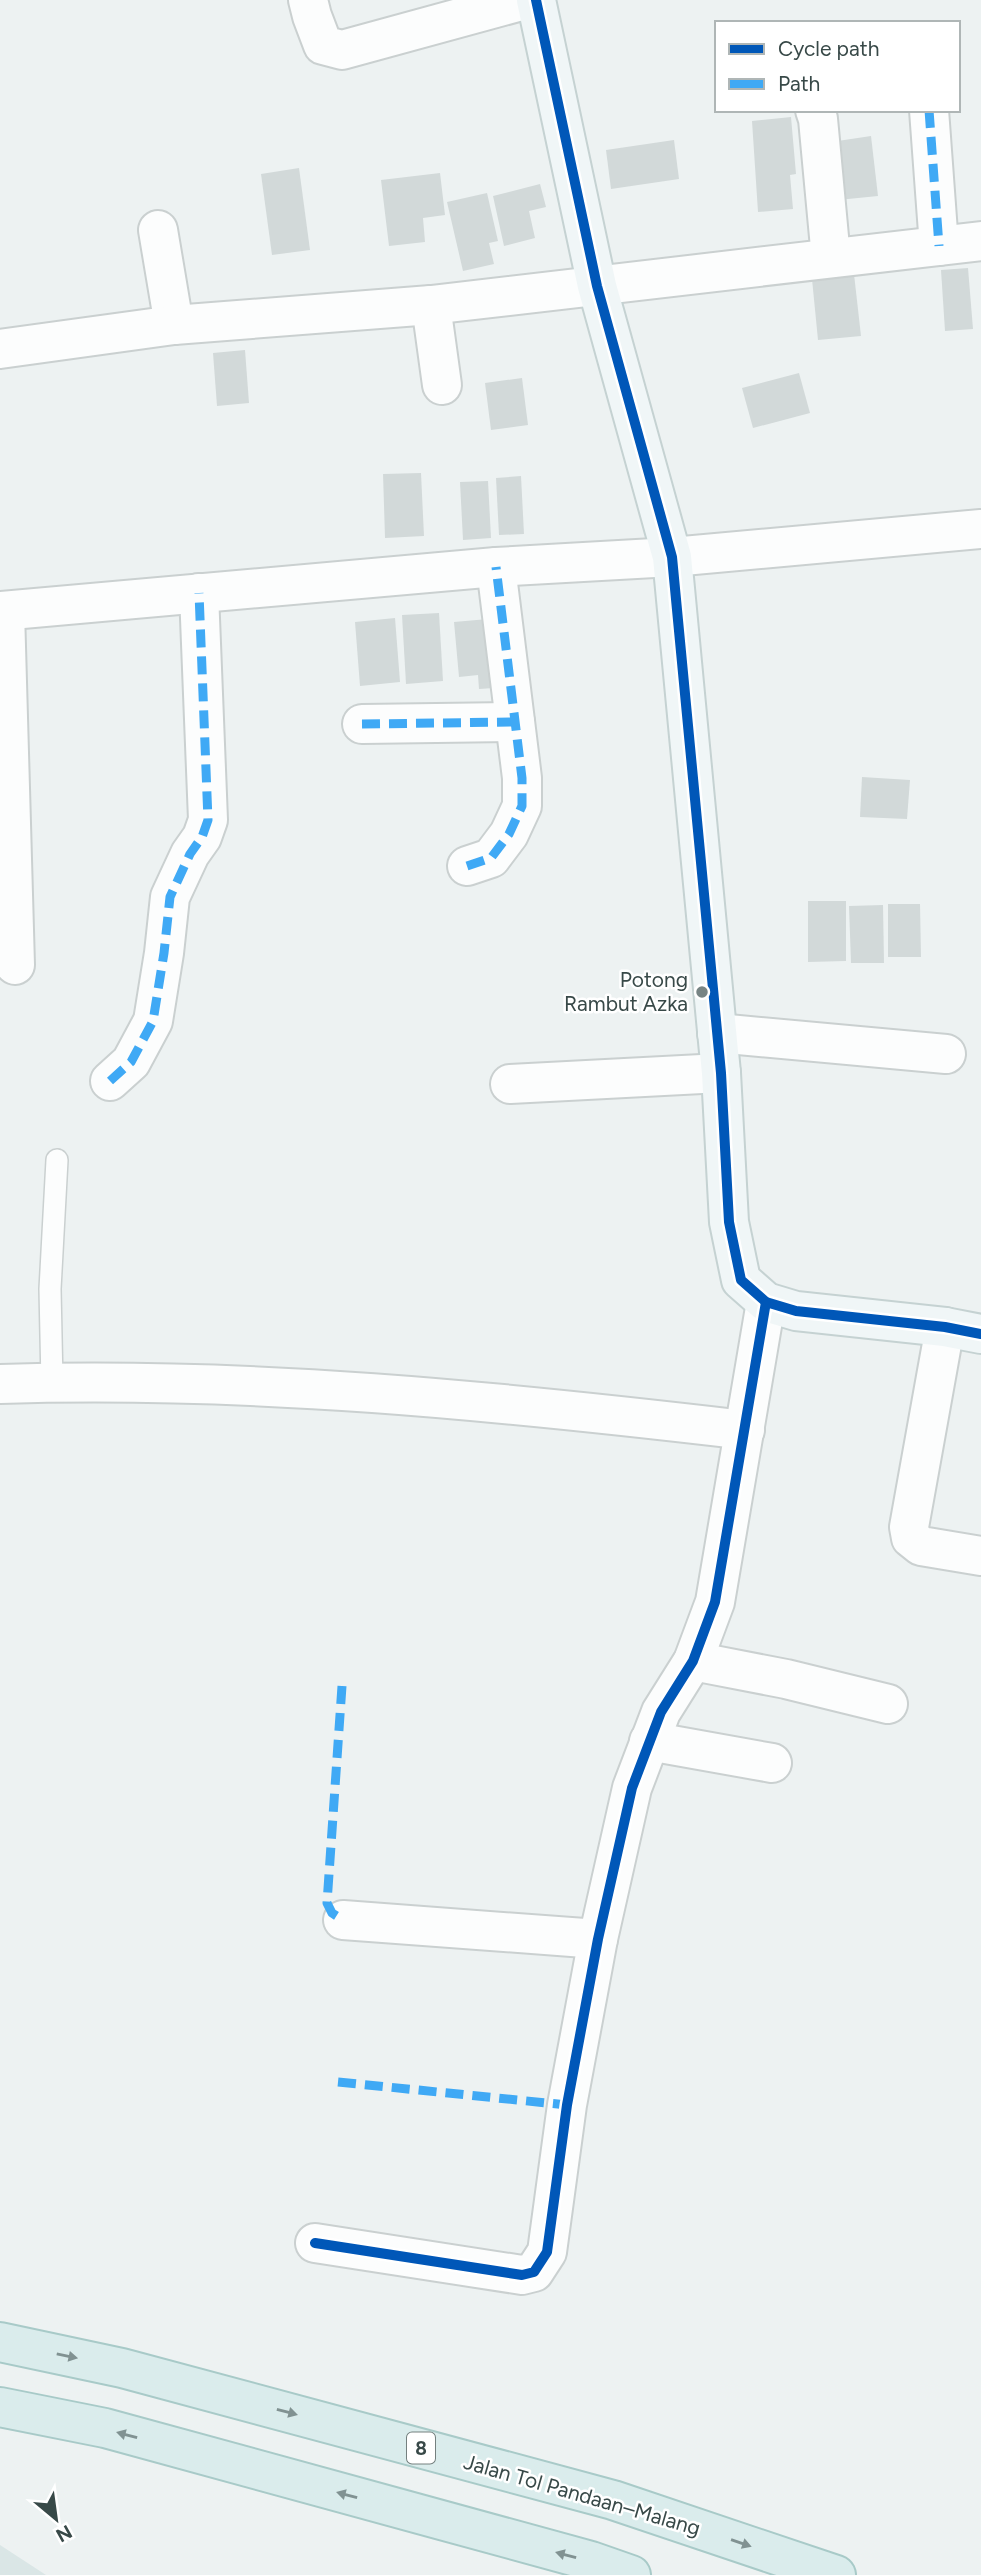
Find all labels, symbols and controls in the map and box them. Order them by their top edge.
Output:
legend [715,21,960,112]
text: Cycle path [778,36,879,61]
text: Path [778,71,820,96]
place label: Potong Rambut Azka [564,967,688,1016]
marker: Potong Rambut Azka [694,984,710,1000]
one-way arrow [56,2351,78,2362]
one-way arrow [276,2407,298,2418]
one-way arrow [117,2429,138,2439]
road number: 8 [407,2432,435,2464]
street label: Jalan Tol Pandaan–Malang [461,2449,703,2540]
north arrow [21,2484,91,2554]
one-way arrow [336,2489,357,2499]
text: N [52,2520,76,2547]
one-way arrow [731,2538,752,2549]
one-way arrow [555,2549,576,2559]

